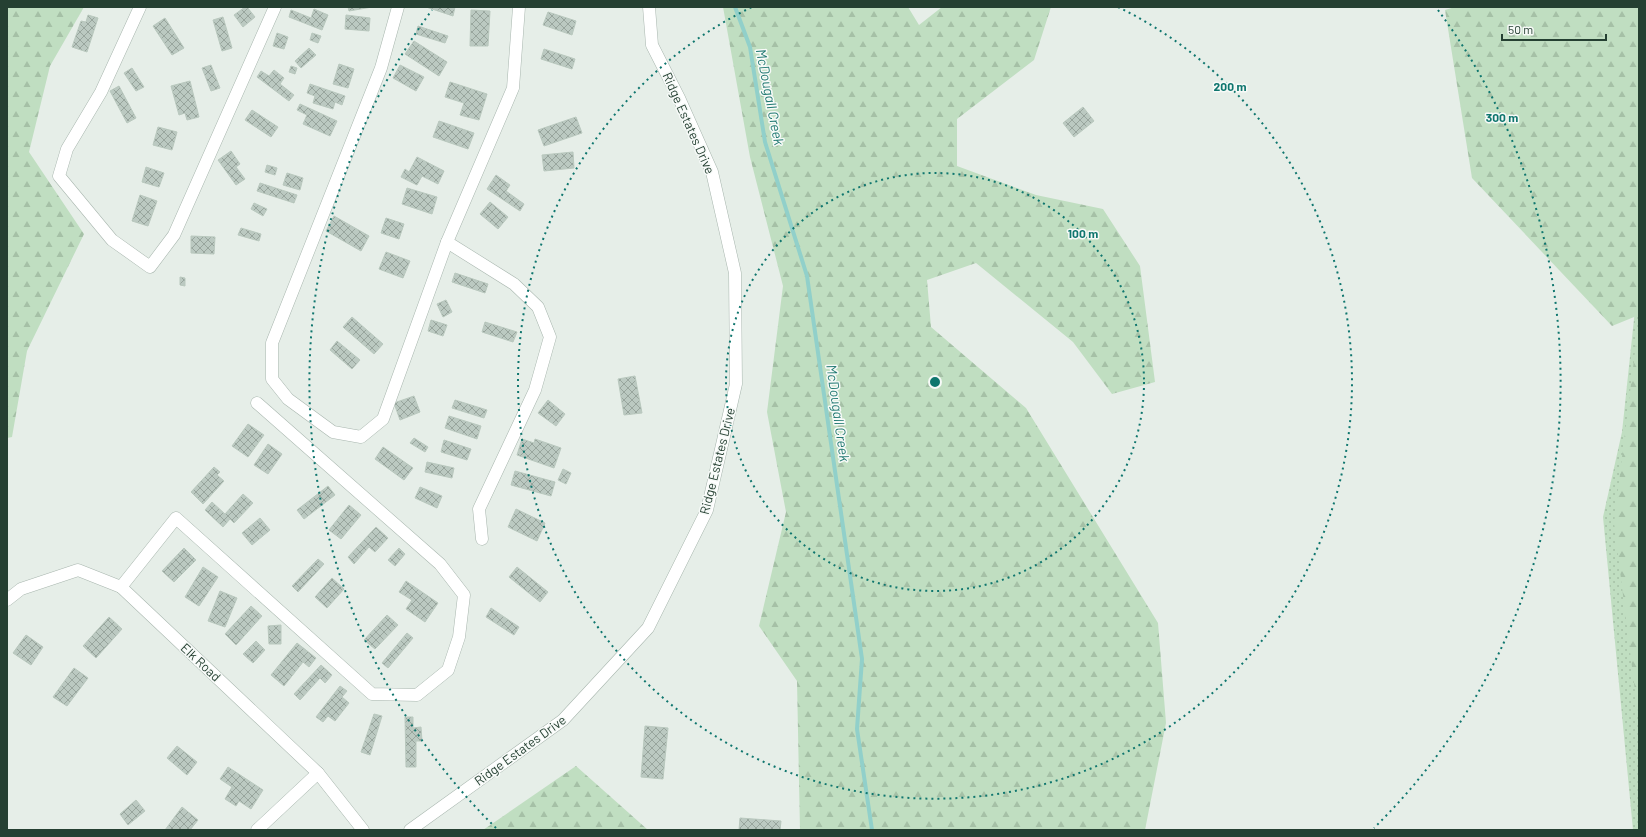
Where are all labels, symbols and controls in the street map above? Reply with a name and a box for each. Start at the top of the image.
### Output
scale bar [1502,16,1606,42]
text: 50 m [1508,22,1533,36]
water label: McDougall Creek [753,47,788,147]
street label: Ridge Estates Drive [659,70,719,176]
text: 200 m [1214,79,1246,93]
text: 300 m [1486,110,1518,124]
text: 100 m [1068,226,1098,240]
water label: McDougall Creek [823,363,854,463]
centre of rings [928,375,942,389]
street label: Ridge Estates Drive [696,406,738,516]
street label: Elk Road [178,640,224,684]
street label: Ridge Estates Drive [471,711,569,789]

